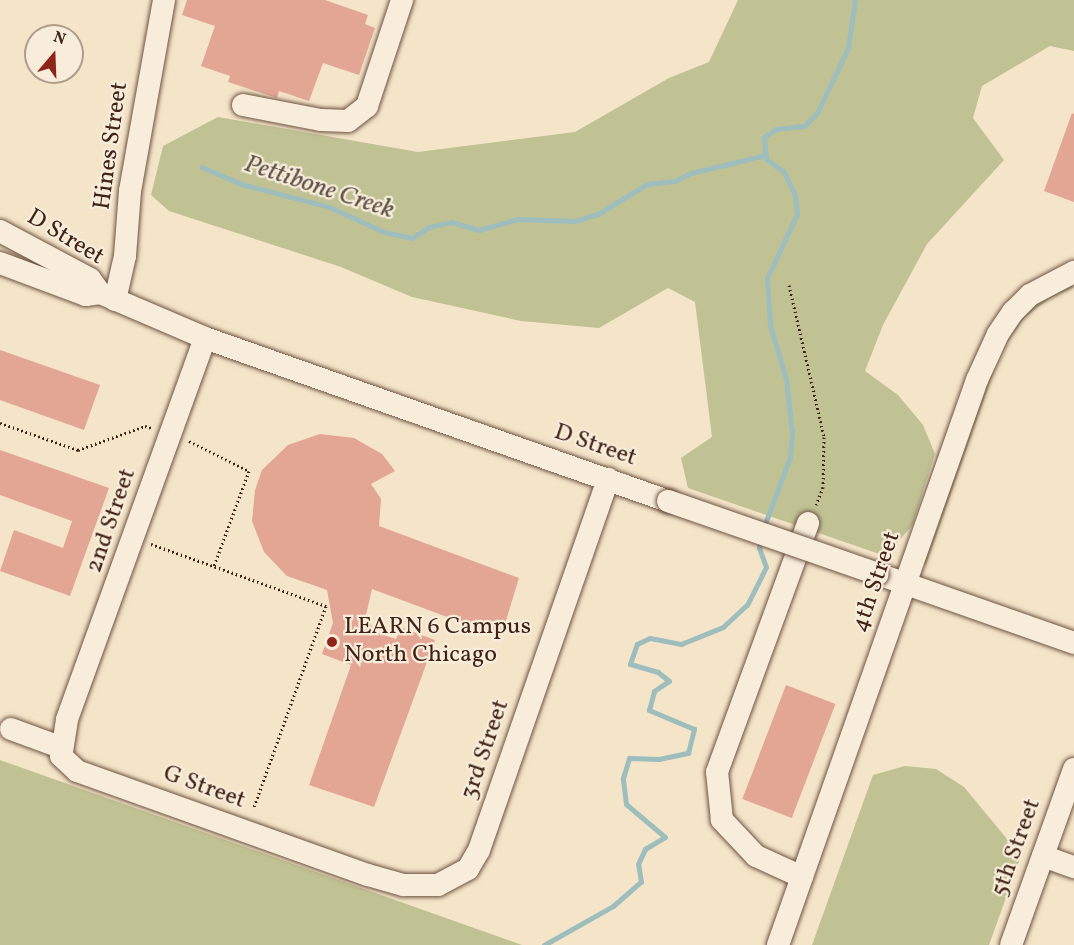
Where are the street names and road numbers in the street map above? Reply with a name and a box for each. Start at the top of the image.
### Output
street label: Hines Street [89,80,135,212]
street label: D Street [21,204,109,272]
street label: D Street [550,419,640,473]
street label: 2nd Street [81,465,143,577]
street label: 4th Street [846,528,908,636]
street label: 3rd Street [456,696,516,804]
street label: G Street [159,760,249,816]
street label: 5th Street [986,795,1048,901]

